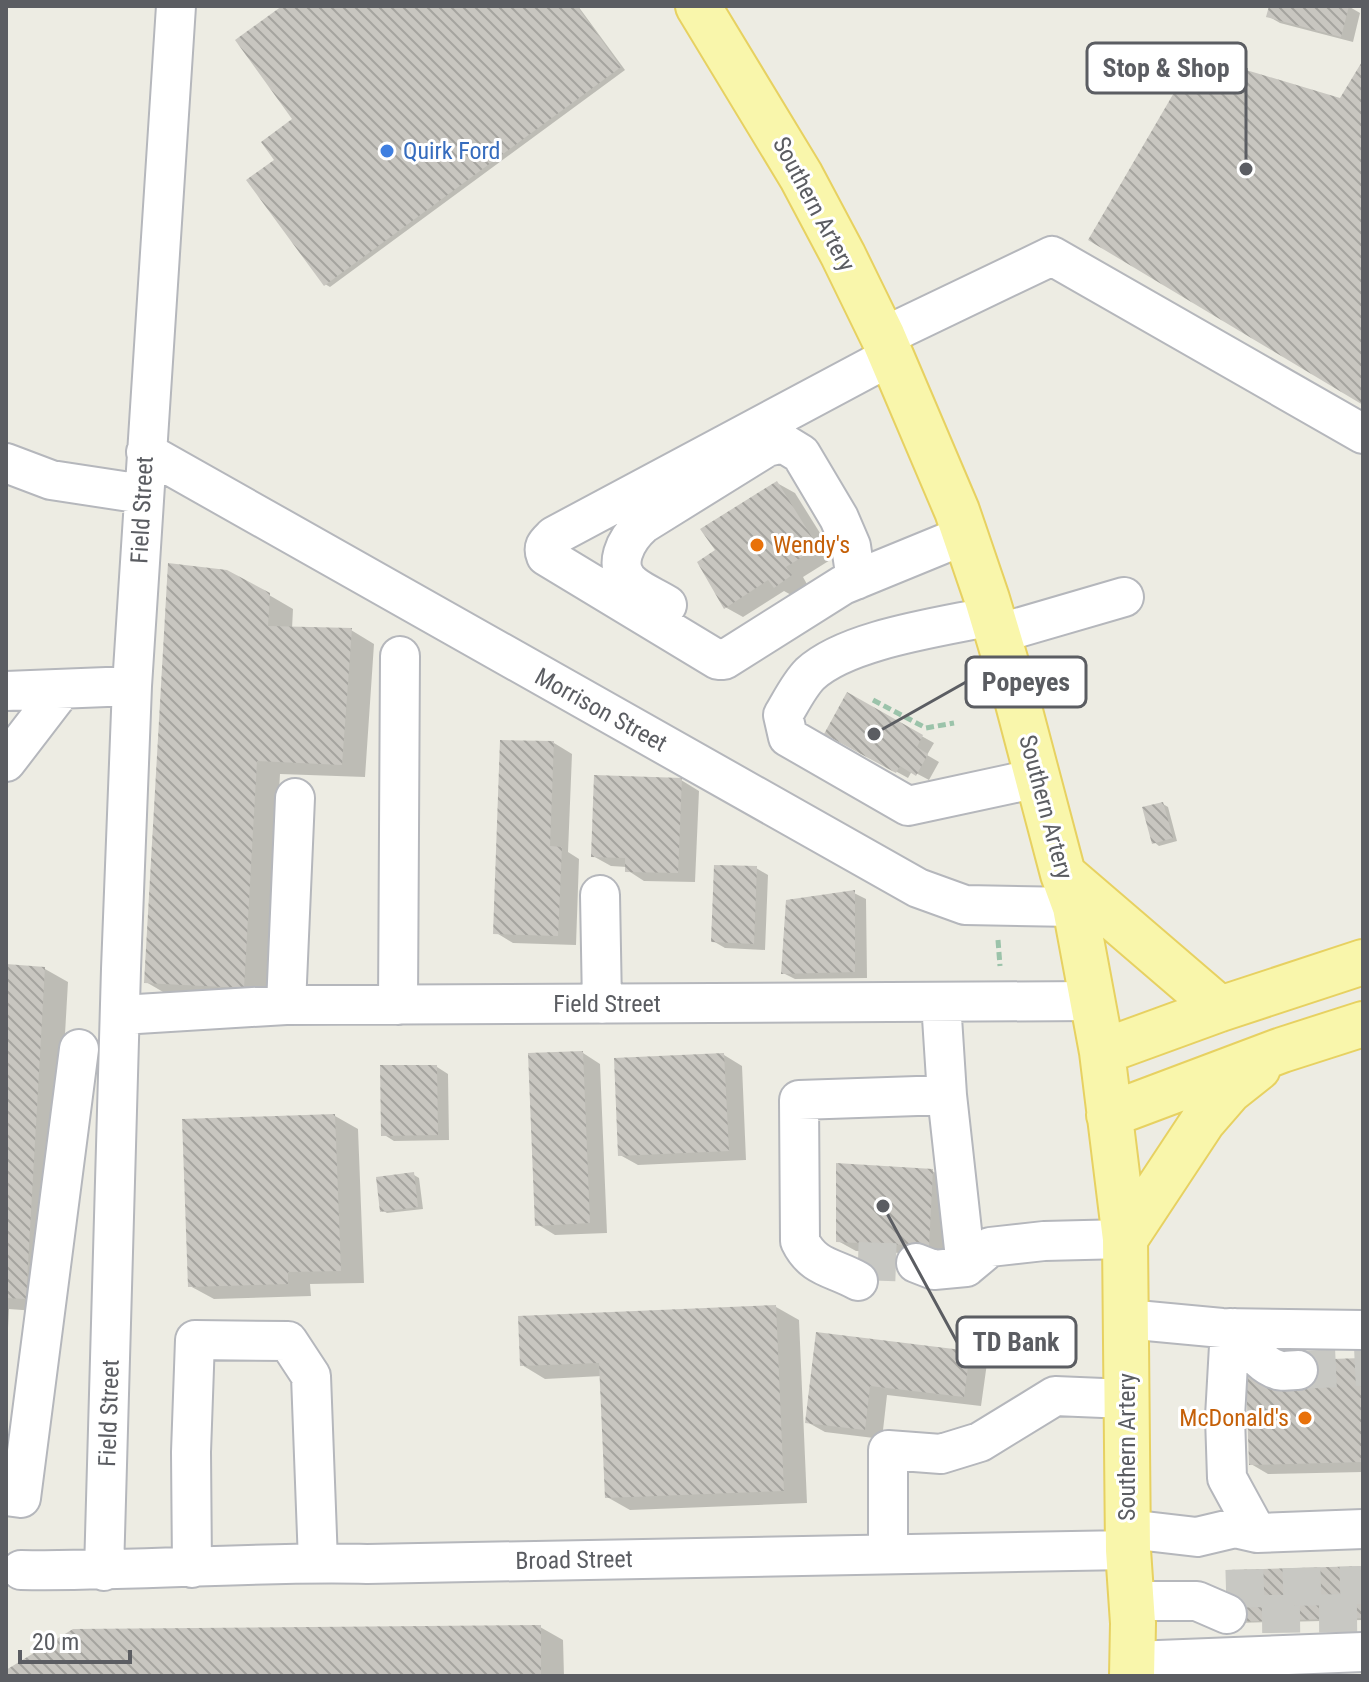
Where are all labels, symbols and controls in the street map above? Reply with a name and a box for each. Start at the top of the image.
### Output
callout: Stop & Shop [1087,43,1246,93]
text: Stop & Shop [1102,53,1230,83]
street label: Southern Artery [767,132,861,276]
place label: Quirk Ford [403,137,501,165]
marker: Quirk Ford [378,142,396,160]
street label: Field Street [125,456,159,564]
place label: Wendy's [773,531,850,559]
marker: Wendy's [748,536,766,554]
callout: Popeyes [966,657,1086,707]
street label: Morrison Street [530,662,672,758]
text: Popeyes [982,667,1070,697]
street label: Southern Artery [1013,732,1079,882]
street label: Field Street [553,990,661,1018]
callout: TD Bank [957,1317,1076,1367]
text: TD Bank [973,1327,1060,1357]
street label: Field Street [93,1359,125,1467]
street label: Southern Artery [1113,1373,1141,1521]
place label: McDonald's [1179,1404,1289,1432]
marker: McDonald's [1296,1409,1314,1427]
street label: Broad Street [515,1545,633,1575]
scale bar [20,1614,130,1664]
text: 20 m [32,1628,79,1656]

